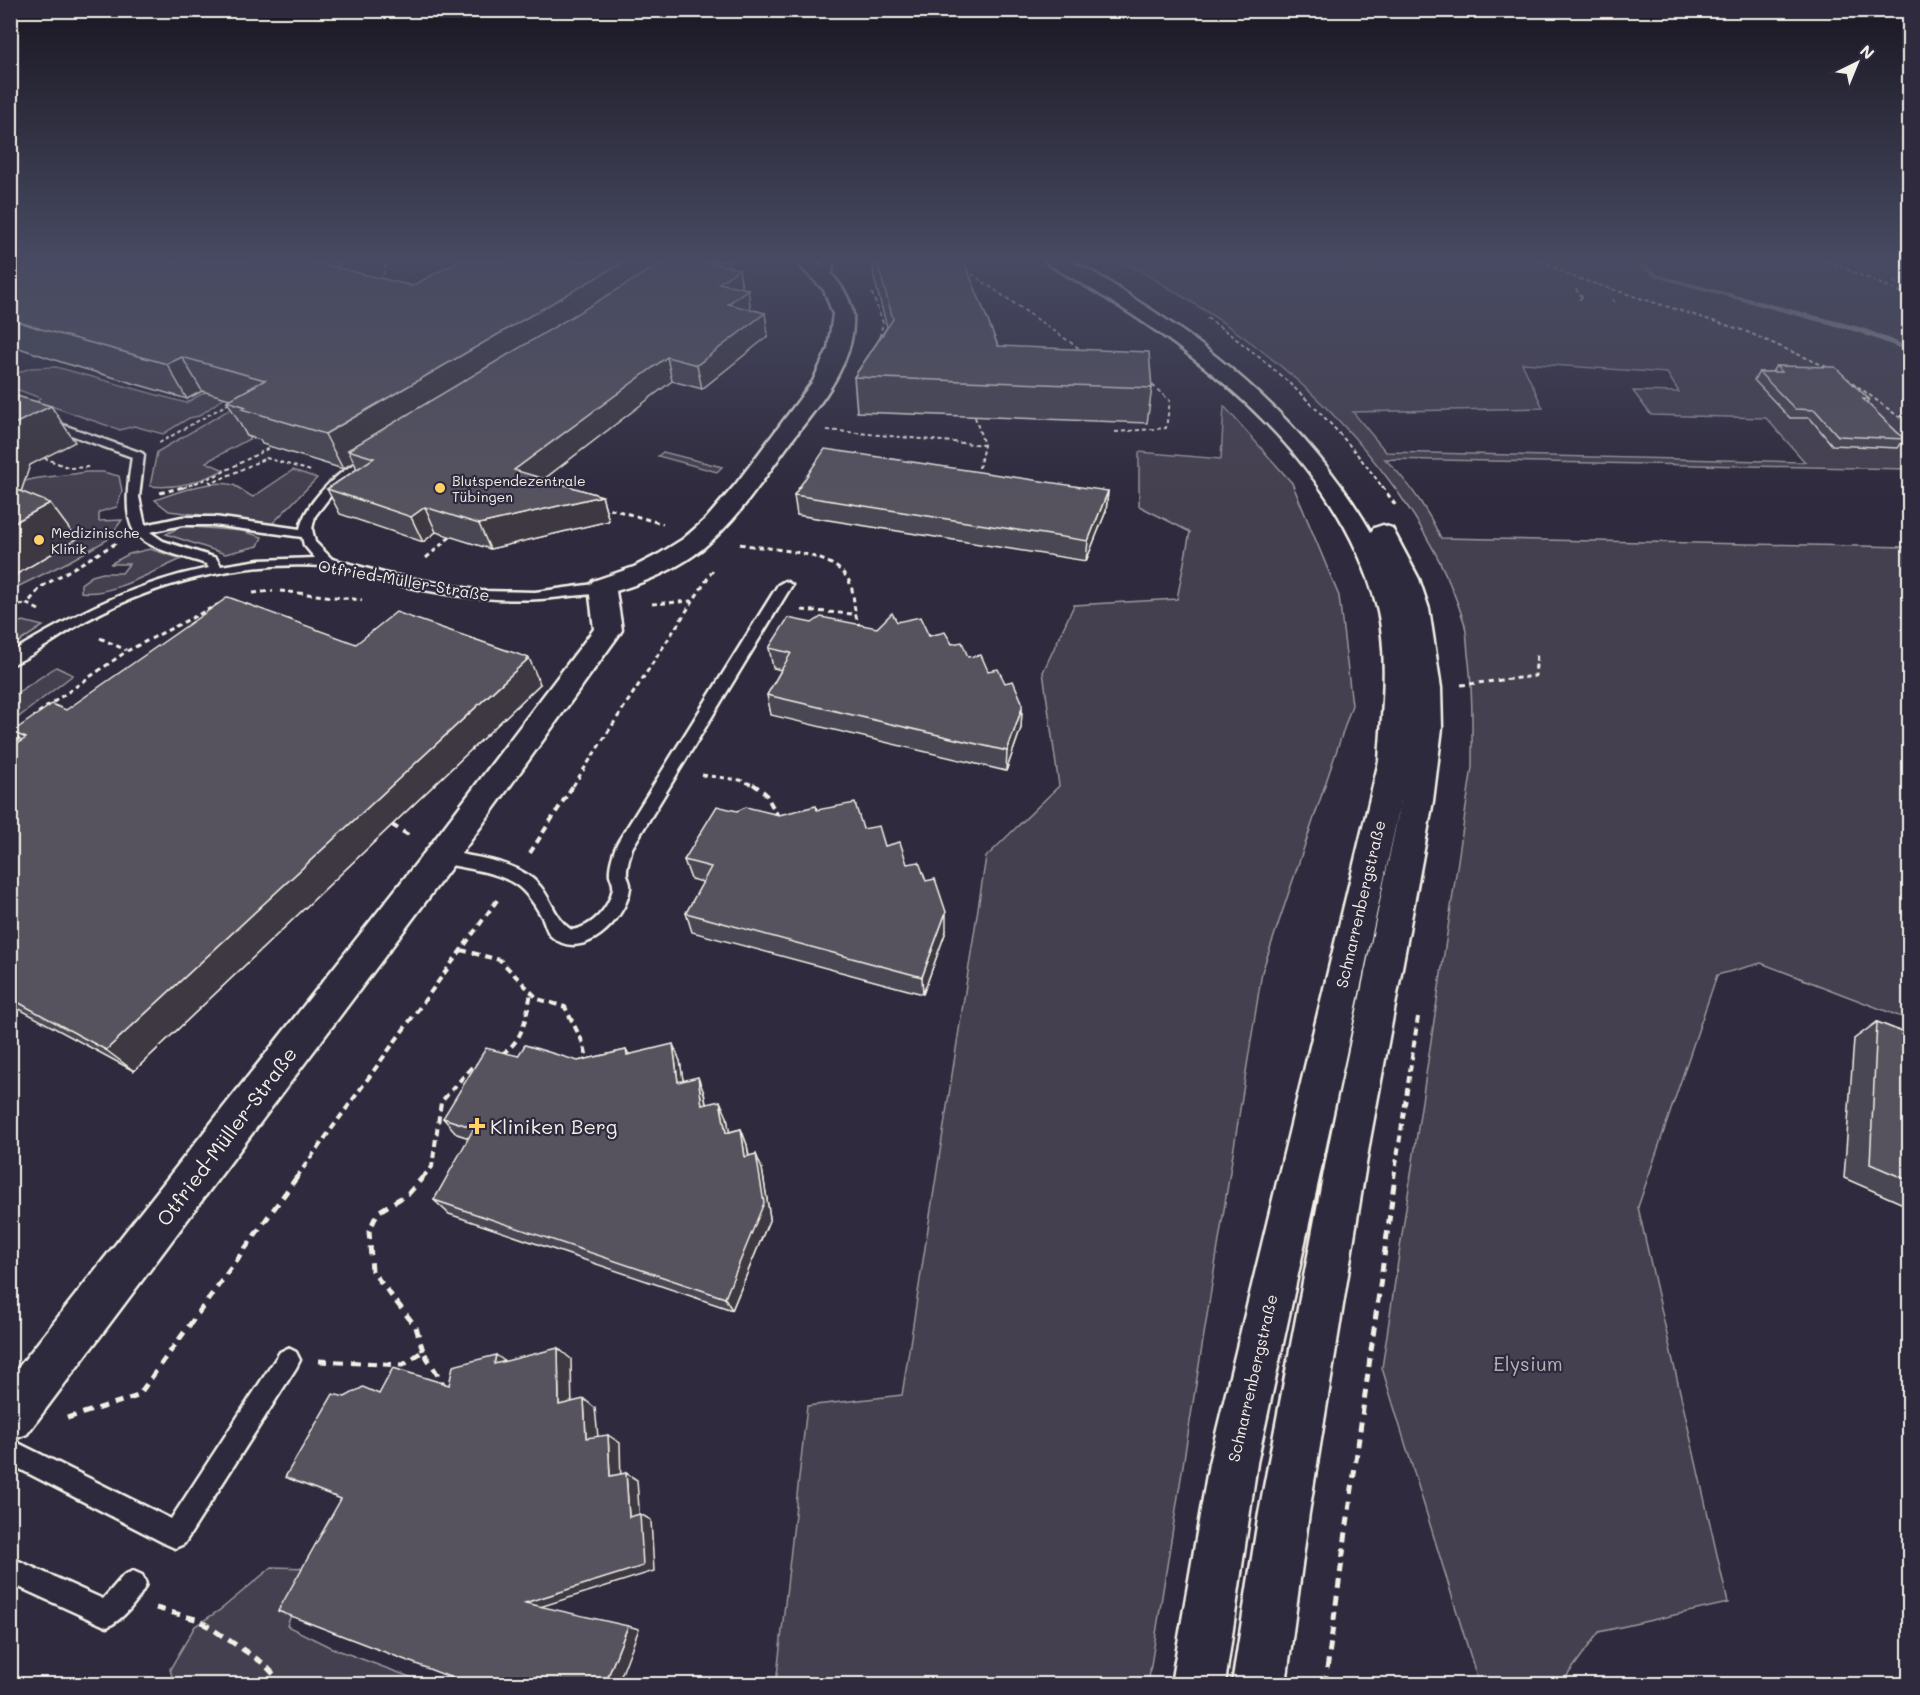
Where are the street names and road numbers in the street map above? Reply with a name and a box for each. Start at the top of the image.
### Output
street label: Otfried-Müller-Straße [317,555,491,605]
street label: Schnarrenbergstraße [1330,818,1390,990]
street label: Otfried-Müller-Straße [150,1041,302,1231]
street label: Schnarrenbergstraße [1222,1292,1282,1464]

